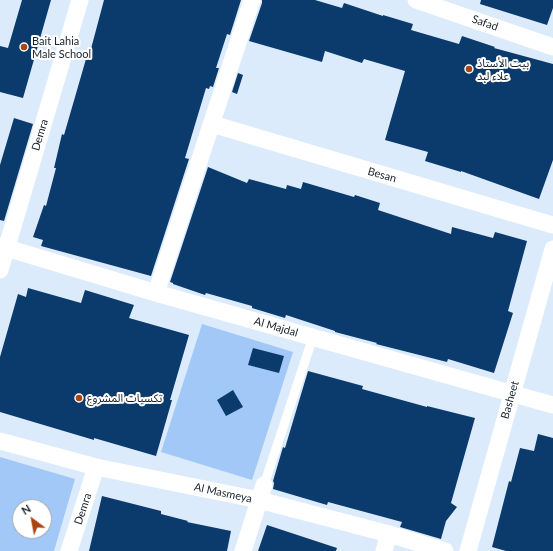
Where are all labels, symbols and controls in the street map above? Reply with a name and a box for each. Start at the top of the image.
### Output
street label: Safad [470,12,500,34]
place label: Bait Lahia Male School [32,34,91,60]
marker: Bait Lahia Male School [19,42,29,52]
place label: بيت الأستاذ علاء لبد [477,56,529,82]
marker: بيت الأستاذ علاء لبد [464,64,474,74]
street label: Demra [29,118,51,152]
street label: Besan [366,165,398,185]
street label: Al Majdal [252,314,300,340]
street label: Basheet [498,379,522,421]
place label: تكسيات المشروع [87,391,162,405]
marker: تكسيات المشروع [74,393,84,403]
street label: Al Masmeya [193,480,253,506]
street label: Demra [72,491,94,527]
north arrow [12,499,52,539]
text: N [19,501,33,517]

